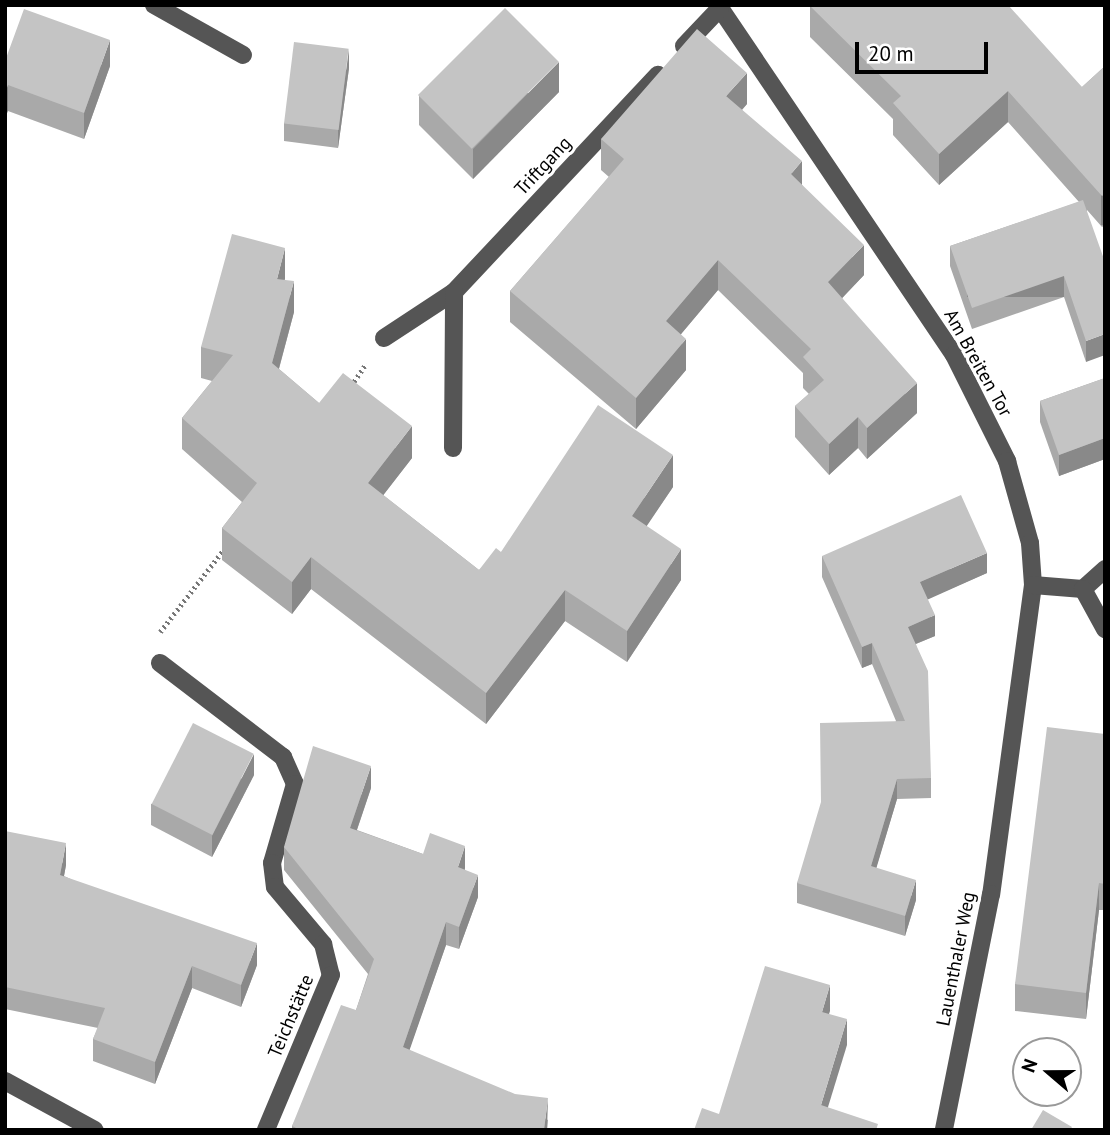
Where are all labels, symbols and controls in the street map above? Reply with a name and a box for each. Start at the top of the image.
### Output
scale bar [858,28,991,72]
text: 20 m [868,40,914,67]
street label: Triftgang [510,132,576,200]
street label: Am Breiten Tor [939,305,1017,421]
street label: Lauenthaler Weg [932,890,980,1028]
street label: Teichstätte [263,971,319,1061]
north arrow [1012,1037,1082,1107]
text: N [1016,1056,1043,1075]

